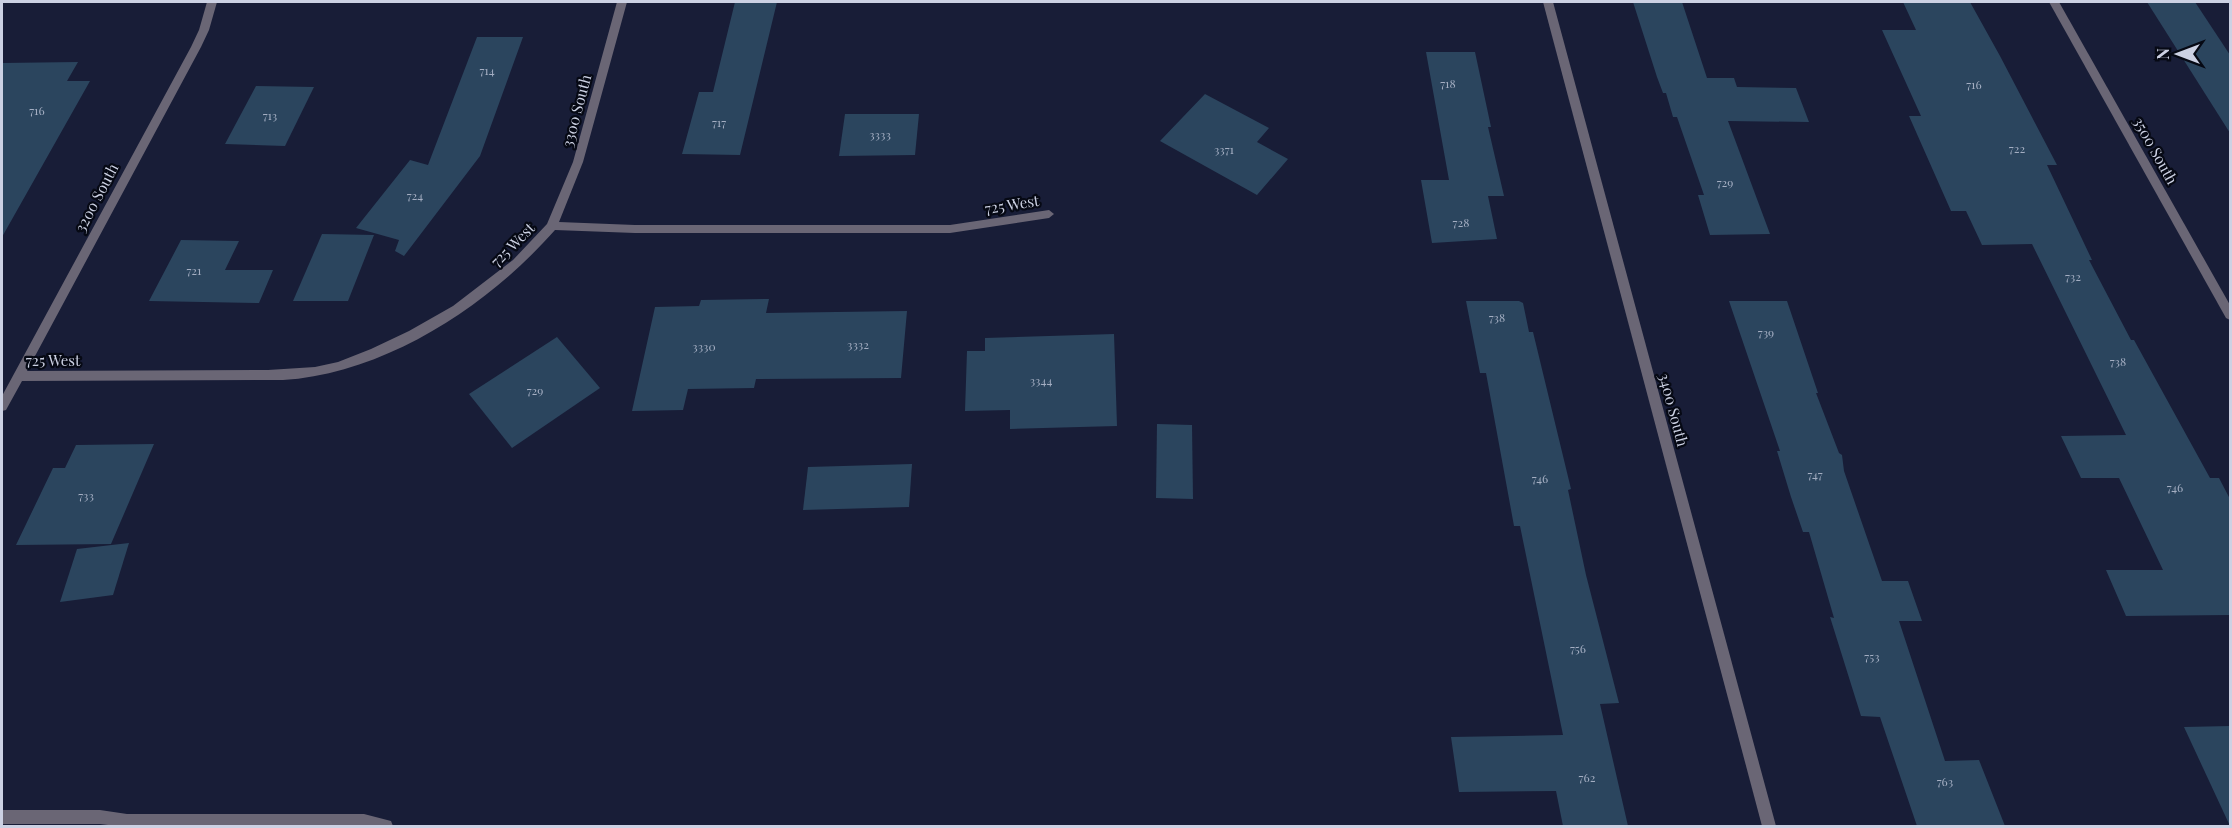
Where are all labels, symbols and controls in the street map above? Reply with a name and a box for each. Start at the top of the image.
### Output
north arrow [2148,24,2208,84]
text: N [2152,48,2173,60]
house number: 714 [479,62,495,78]
street label: 3300 South [557,72,595,149]
house number: 718 [1440,75,1456,91]
house number: 716 [1966,76,1982,92]
house number: 716 [29,102,45,118]
house number: 713 [263,107,277,123]
street label: 3500 South [2129,113,2183,188]
house number: 717 [712,114,726,130]
house number: 3333 [869,126,891,142]
house number: 722 [2009,140,2025,156]
house number: 3371 [1214,141,1235,157]
street label: 3200 South [70,160,123,235]
house number: 729 [1717,174,1733,190]
house number: 724 [407,187,423,203]
street label: 725 West [983,190,1041,218]
house number: 728 [1453,214,1469,230]
street label: 725 West [486,217,539,271]
house number: 721 [186,262,202,278]
house number: 732 [2065,268,2081,284]
house number: 738 [1489,309,1505,325]
house number: 739 [1758,324,1774,340]
house number: 3332 [847,336,869,352]
house number: 3330 [692,338,716,354]
street label: 725 West [26,350,81,370]
house number: 738 [2110,353,2126,369]
street label: 3400 South [1655,371,1693,449]
house number: 3344 [1030,372,1052,388]
house number: 729 [527,382,543,398]
house number: 747 [1807,466,1823,482]
house number: 746 [1532,470,1548,486]
house number: 746 [2167,479,2183,495]
house number: 733 [78,487,94,503]
house number: 756 [1570,640,1586,656]
house number: 753 [1864,648,1880,664]
house number: 762 [1579,769,1596,785]
house number: 763 [1937,773,1953,789]

